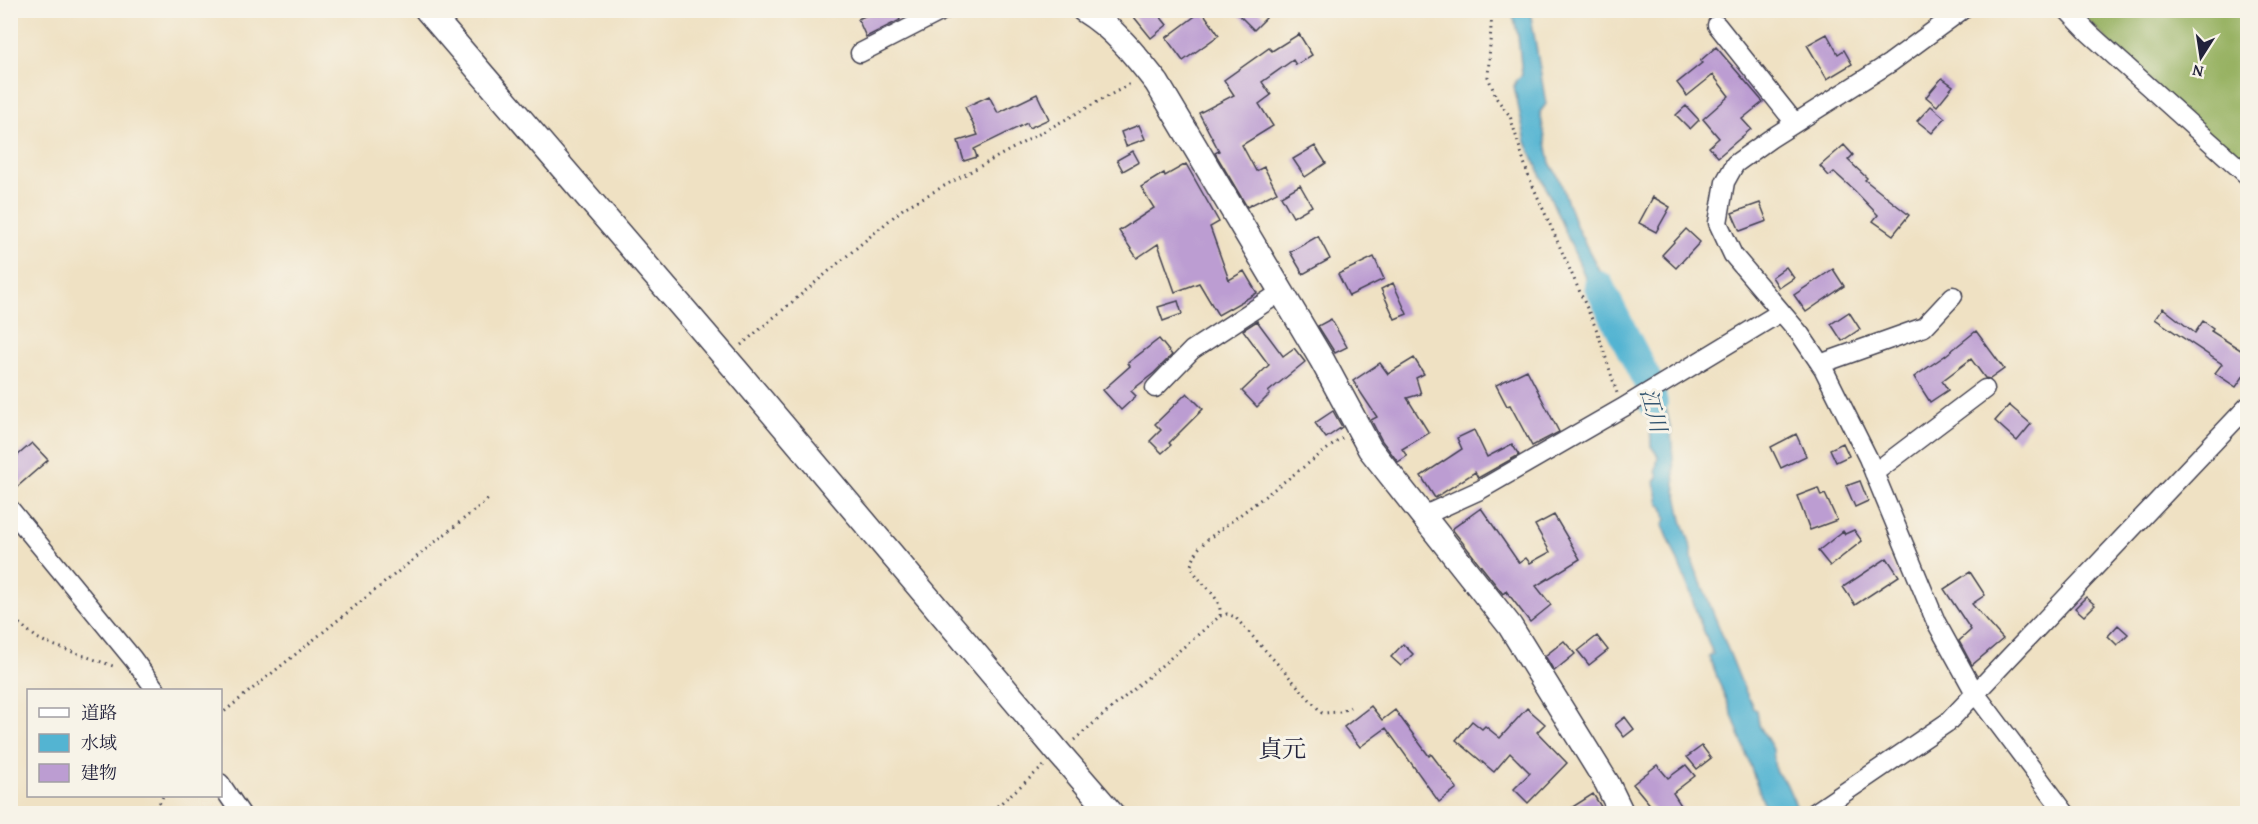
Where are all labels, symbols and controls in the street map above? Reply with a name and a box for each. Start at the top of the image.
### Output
north arrow [2171,27,2231,87]
text: N [2190,59,2206,85]
water label: 江川 [1633,385,1676,437]
legend [27,689,222,797]
text: 道路 [81,699,117,726]
text: 水域 [81,729,117,756]
district label: 貞元 [1258,731,1306,766]
text: 建物 [81,759,117,786]

